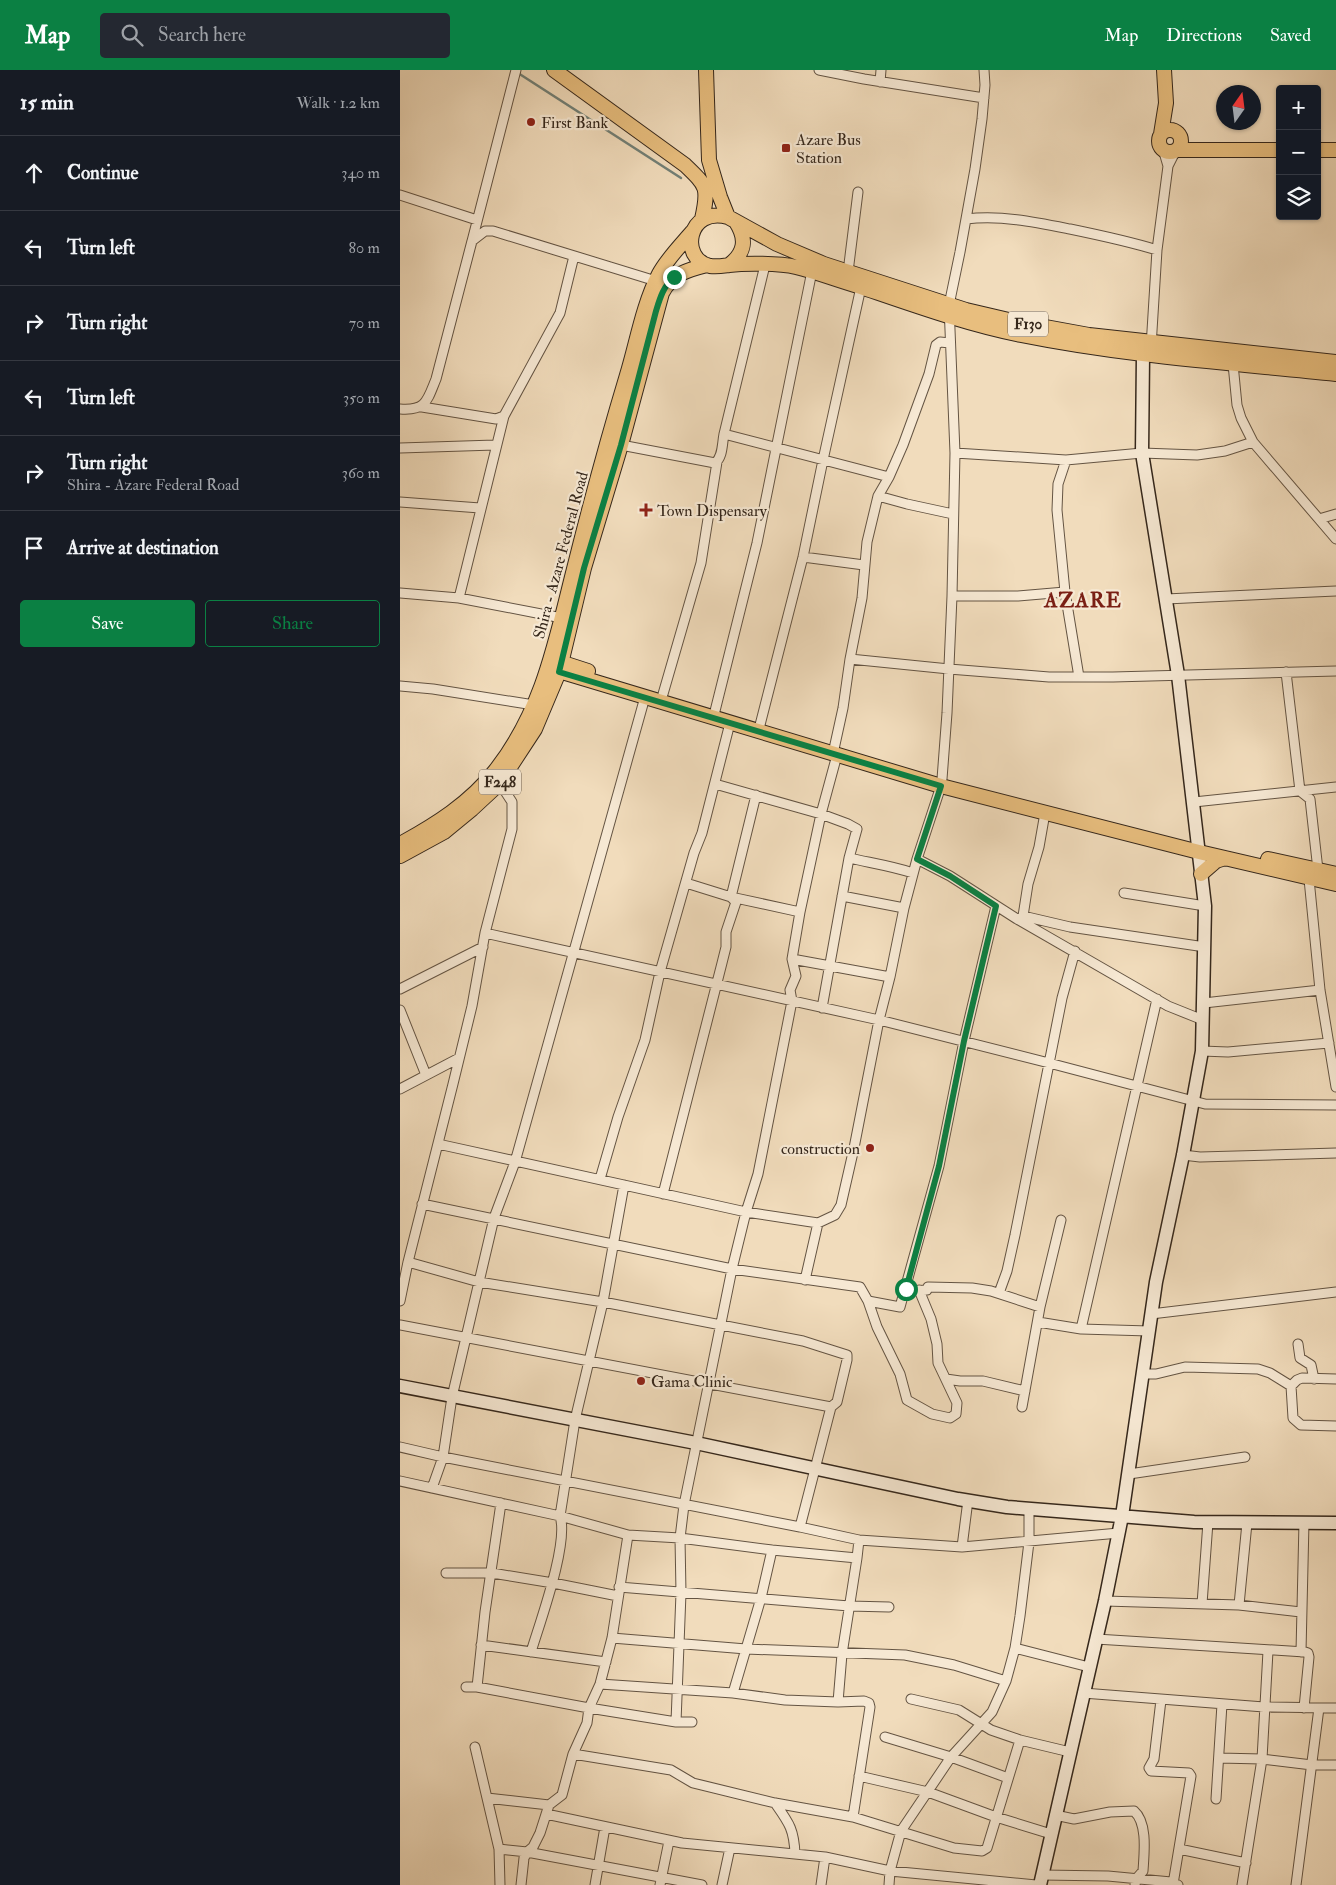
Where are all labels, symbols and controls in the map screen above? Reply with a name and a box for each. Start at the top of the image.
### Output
search box [100,13,450,58]
text: Map [25,20,70,51]
icon: search [118,21,146,49]
text: Search here [158,23,246,47]
text: Map [1105,24,1138,47]
text: Directions [1166,24,1242,47]
text: Saved [1270,24,1311,47]
north arrow [1216,85,1261,130]
map controls [1276,85,1321,220]
button: + [1276,85,1321,130]
text: 15 min [20,89,74,116]
text: Walk · 1.2 km [297,93,380,113]
place label: First Bank [541,113,608,133]
marker: First Bank [525,116,537,128]
place label: Azare Bus Station [795,130,861,168]
button: − [1276,130,1321,175]
marker: Azare Bus Station [780,142,792,154]
icon: ahead [20,159,48,187]
text: Continue [67,161,138,185]
text: 340 m [341,163,380,183]
button: layers [1276,175,1321,220]
icon: left [20,234,48,262]
text: Turn left [67,236,135,260]
text: 80 m [349,238,380,258]
route end [663,266,686,289]
icon: right [20,309,48,337]
text: Turn right [67,311,147,335]
road number: F130 [1008,312,1048,336]
text: 70 m [349,313,380,333]
icon: left [20,384,48,412]
text: Turn left [67,386,135,410]
text: 350 m [343,388,380,408]
text: Turn right [67,451,147,475]
icon: right [20,459,48,487]
text: 360 m [342,463,380,483]
street label: Shira - Azare Federal Road [529,469,593,641]
text: Shira - Azare Federal Road [67,475,239,495]
place label: Town Dispensary [657,501,768,522]
marker: Town Dispensary [639,503,653,517]
icon: arrive [20,534,48,562]
text: Arrive at destination [67,536,219,560]
district label: AZARE [1043,587,1122,614]
button: Save [20,600,195,647]
button: Share [205,600,380,647]
road number: F248 [479,770,521,794]
place label: construction [781,1139,860,1159]
marker: construction [864,1142,876,1154]
route start [895,1278,918,1301]
place label: Gama Clinic [651,1372,733,1392]
marker: Gama Clinic [635,1375,647,1387]

